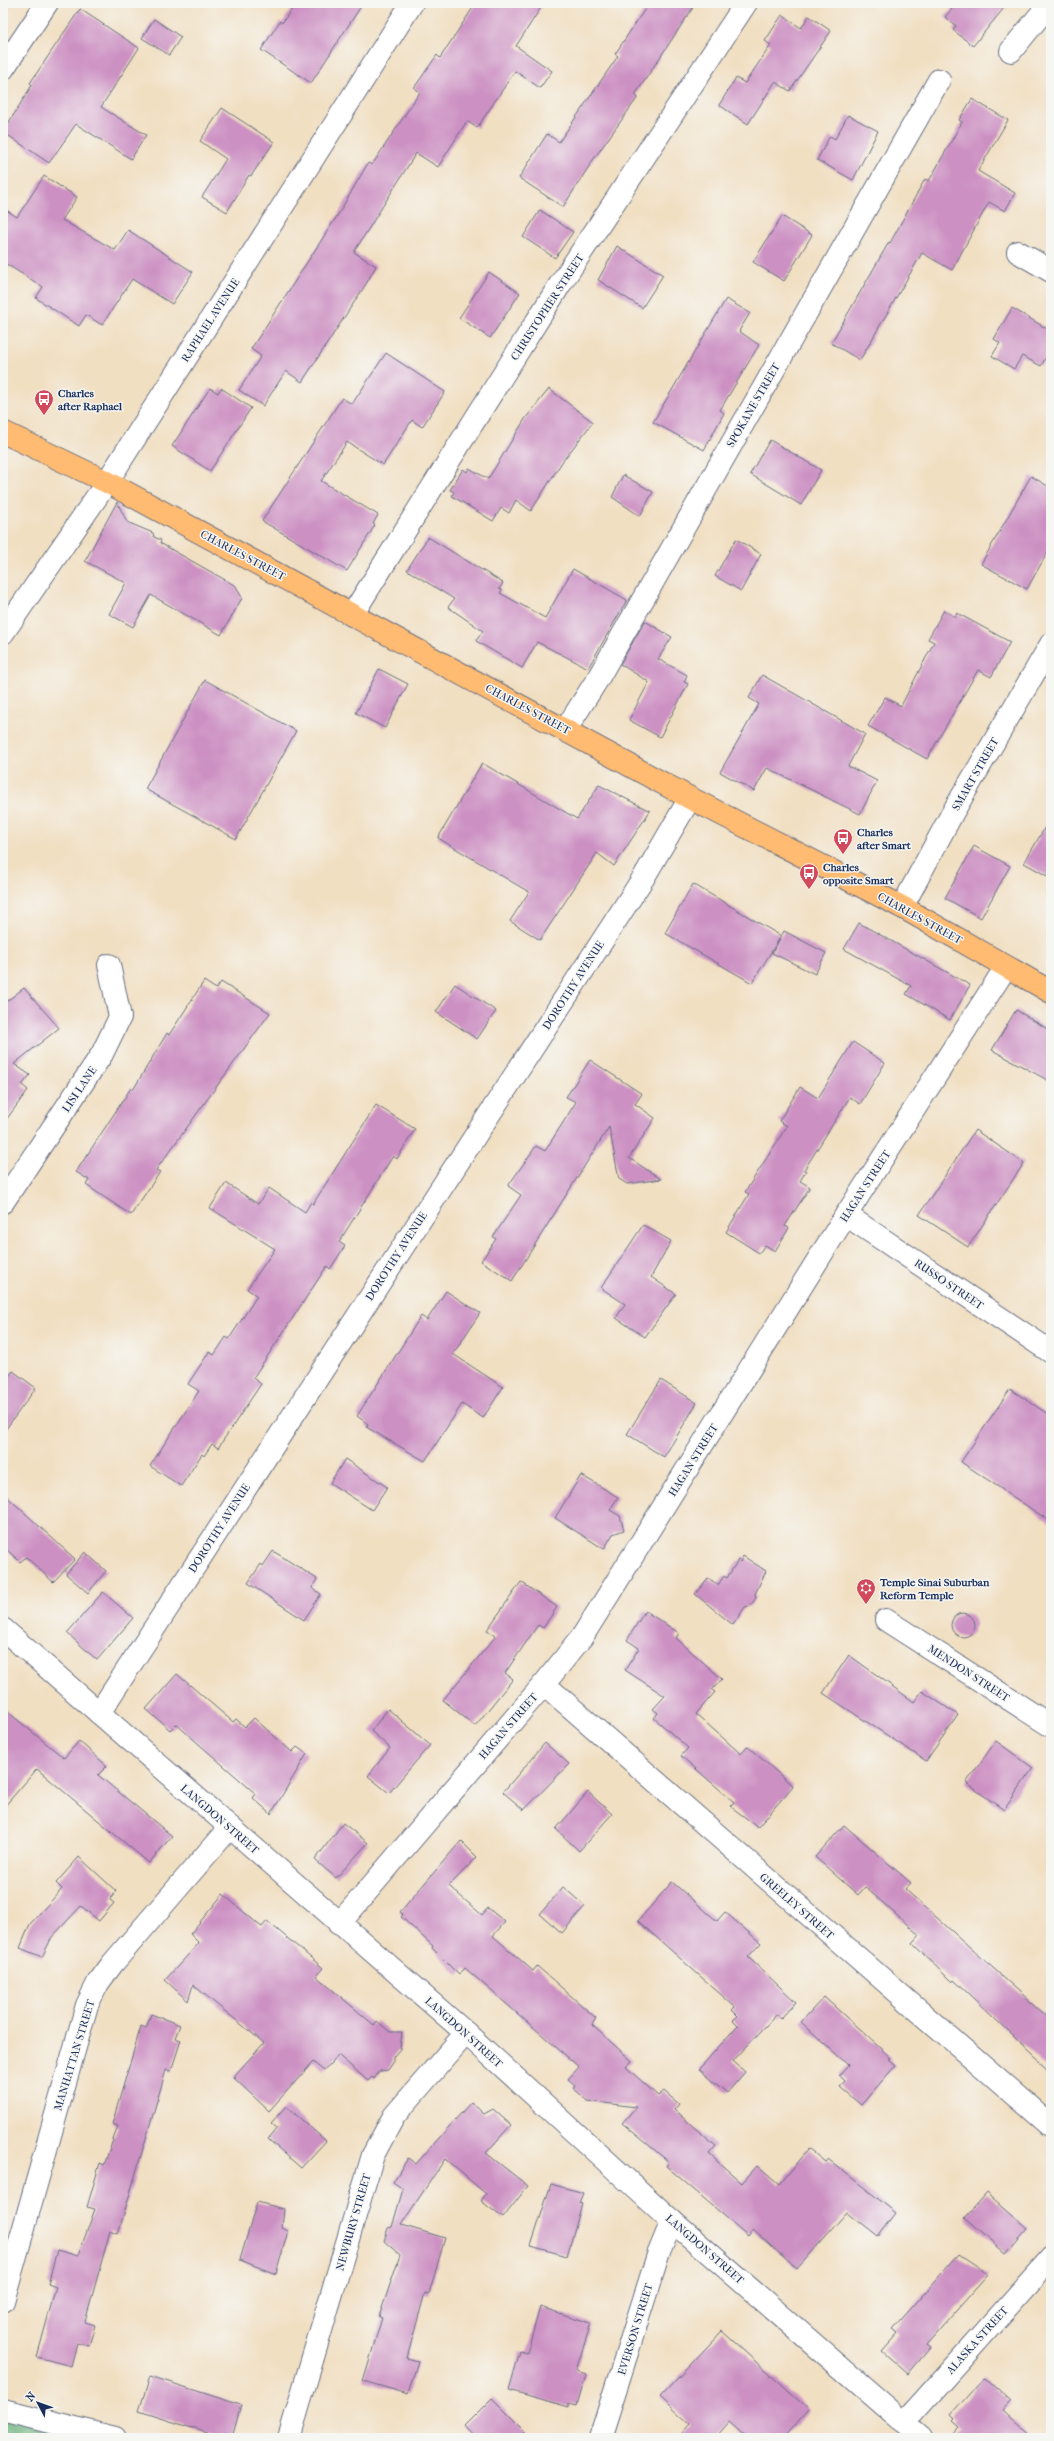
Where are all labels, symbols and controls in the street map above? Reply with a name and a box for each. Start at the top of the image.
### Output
street label: CHRISTOPHER STREET [508,251,587,363]
street label: RAPHAEL AVENUE [179,276,242,365]
street label: SPOKANE STREET [724,360,783,450]
place label: Charles after Raphael [58,387,123,413]
bus stop icon: Charles after Raphael [33,388,55,416]
street label: CHARLES STREET [198,528,288,584]
street label: CHARLES STREET [483,682,573,738]
street label: SMART STREET [949,735,1002,813]
place label: Charles after Smart [857,826,912,852]
bus stop icon: Charles after Smart [832,827,854,855]
place label: Charles opposite Smart [823,861,895,887]
bus stop icon: Charles opposite Smart [798,862,820,890]
street label: CHARLES STREET [875,890,965,947]
street label: DOROTHY AVENUE [540,938,607,1032]
street label: LISI LANE [59,1064,100,1115]
street label: HAGAN STREET [837,1147,894,1225]
street label: DOROTHY AVENUE [363,1209,430,1303]
street label: RUSSO STREET [912,1257,986,1313]
street label: HAGAN STREET [666,1421,721,1499]
street label: DOROTHY AVENUE [186,1481,253,1575]
place label: Temple Sinai Suburban Reform Temple [879,1576,990,1602]
synagogue icon: Temple Sinai Suburban Reform Temple [855,1577,877,1605]
street label: MENDON STREET [925,1642,1012,1705]
street label: HAGAN STREET [476,1690,541,1762]
street label: LANGDON STREET [178,1782,262,1857]
street label: GREELEY STREET [757,1871,837,1943]
street label: LANGDON STREET [422,1994,505,2071]
street label: MANHATTAN STREET [51,1997,98,2112]
street label: NEWBURY STREET [333,2171,374,2272]
street label: LANGDON STREET [663,2212,747,2287]
street label: EVERSON STREET [615,2281,656,2377]
street label: ALASKA STREET [943,2304,1011,2377]
north arrow [18,2383,58,2423]
text: N [23,2389,39,2404]

